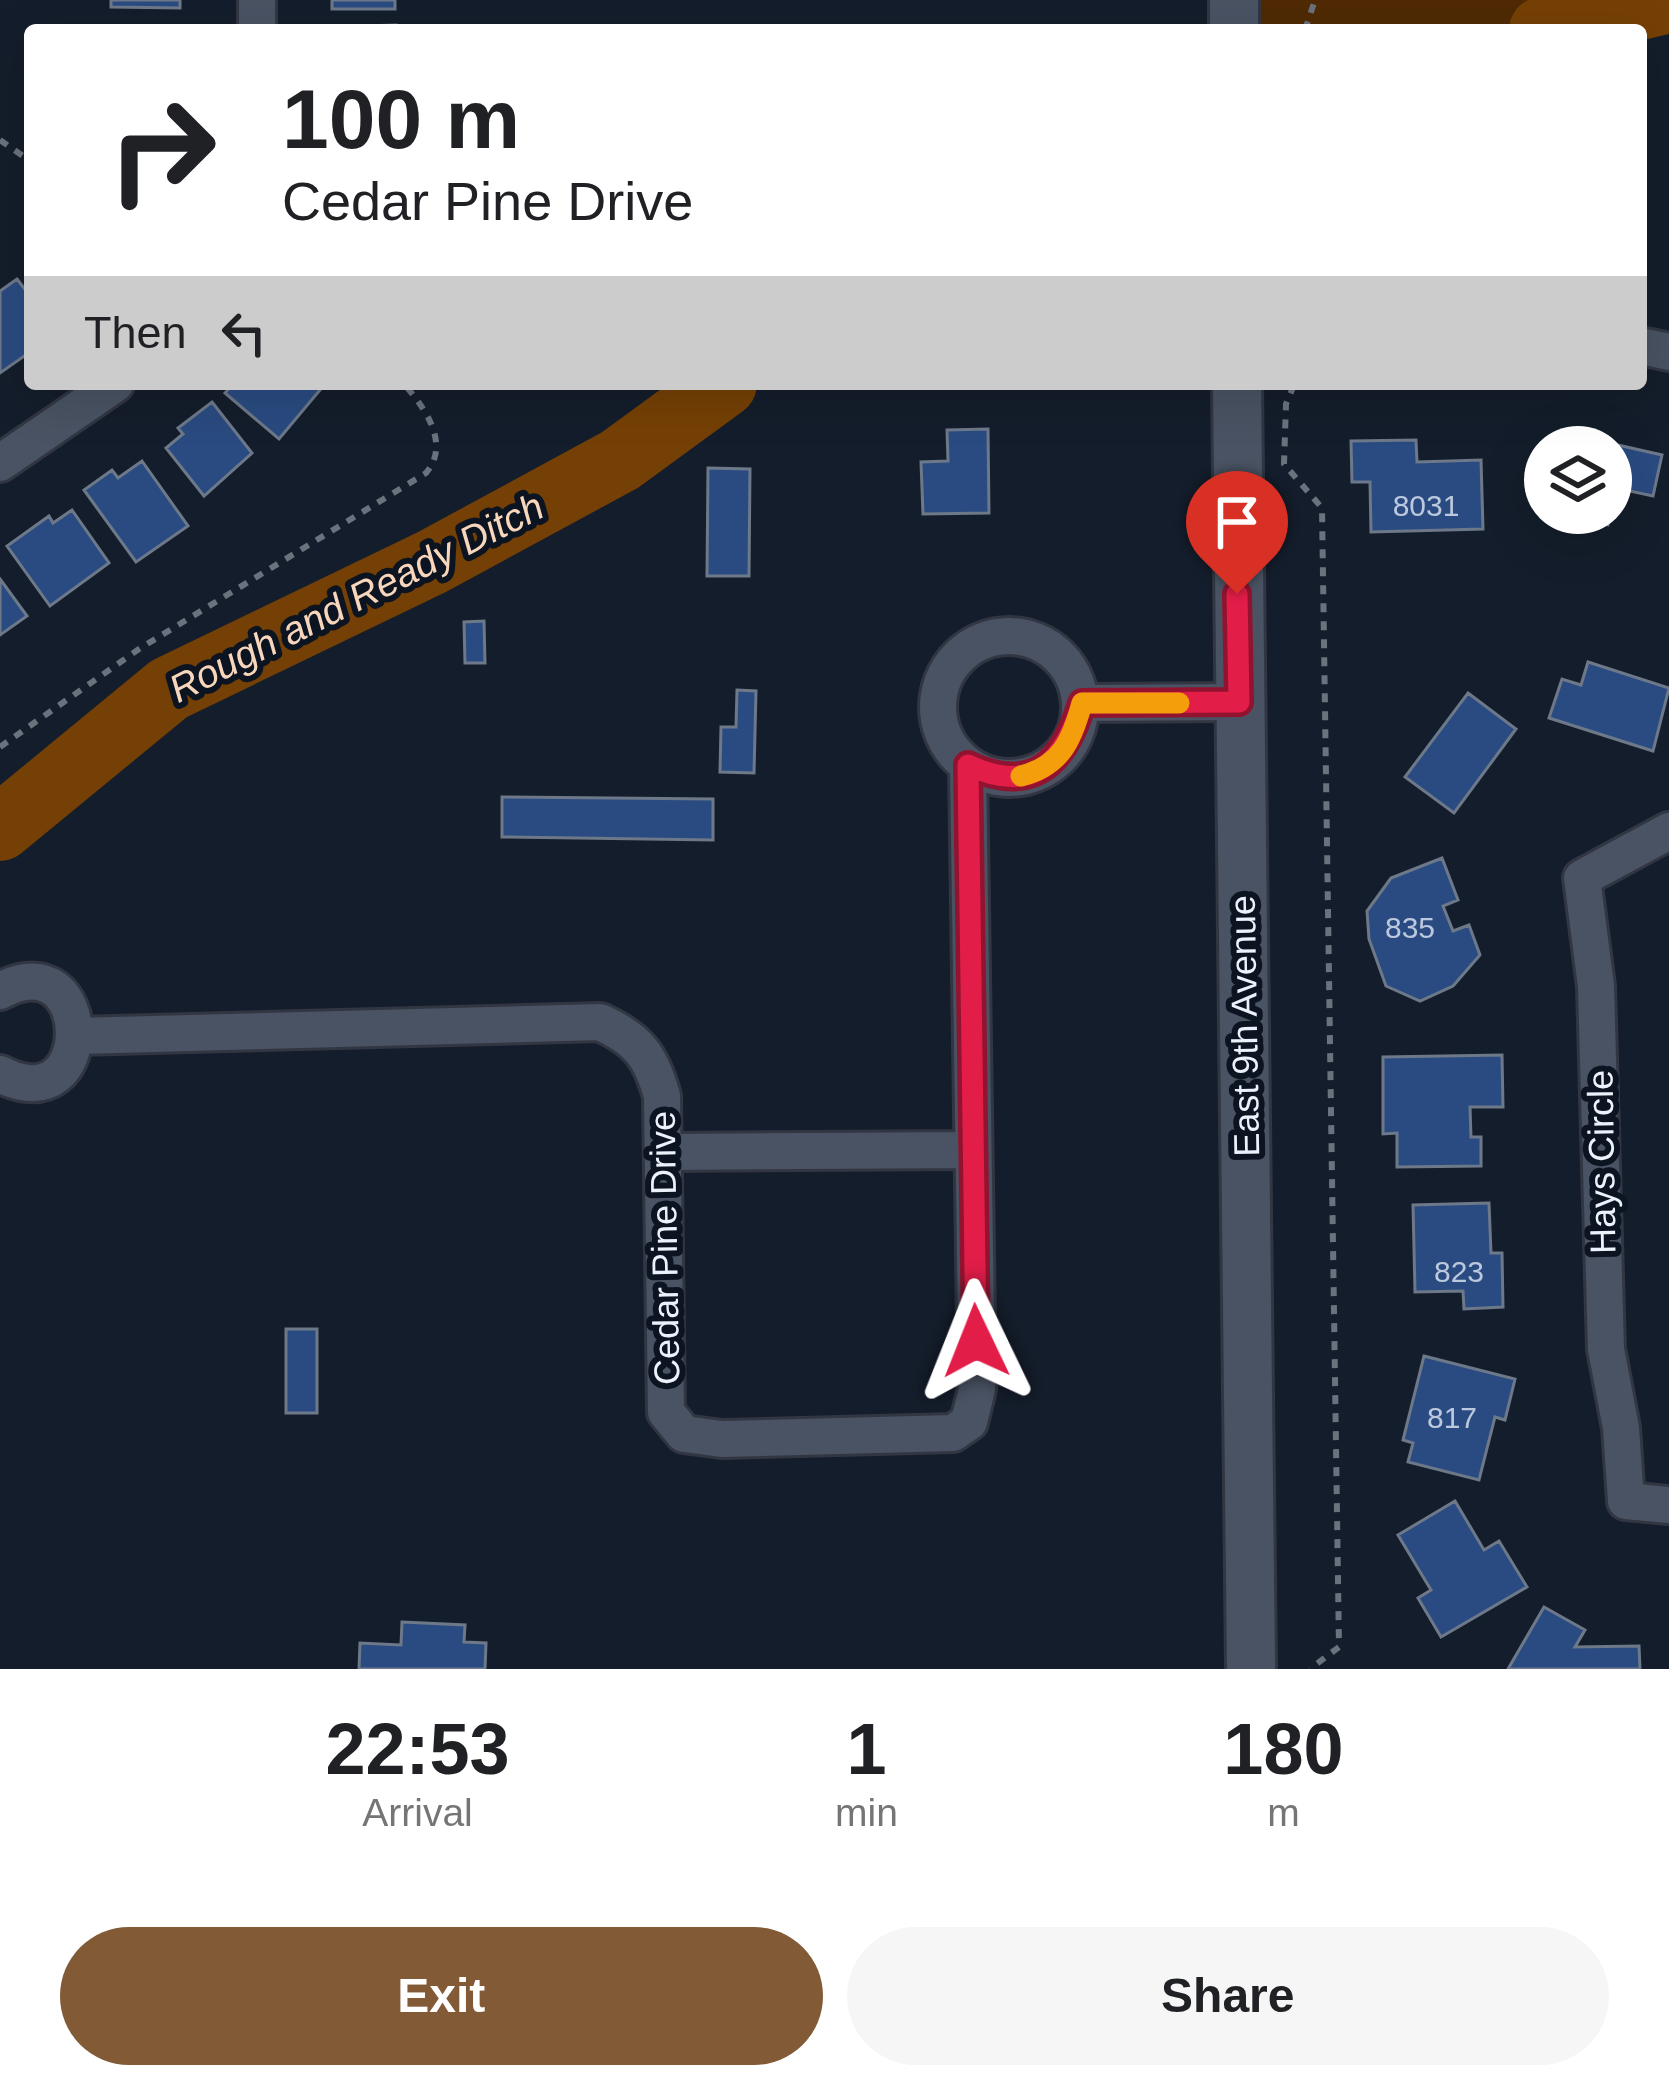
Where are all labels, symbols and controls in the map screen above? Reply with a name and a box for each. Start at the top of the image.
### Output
icon: right [84,72,240,228]
text: 100 m [282,72,520,166]
text: Cedar Pine Drive [282,171,693,231]
icon: left [211,300,277,366]
text: Then [84,307,187,358]
map controls [1524,426,1632,534]
button: layers [1524,426,1632,534]
pin [1186,471,1288,594]
water label: Rough and Ready Ditch [162,484,550,711]
icon: arrive [1204,489,1270,555]
house number: 8031 [1393,489,1459,522]
street label: East 9th Avenue [1222,895,1267,1157]
house number: 835 [1385,911,1435,944]
street label: Hays Circle [1579,1070,1624,1254]
street label: Cedar Pine Drive [642,1111,687,1385]
house number: 823 [1434,1255,1484,1288]
position arrow [913,1278,1039,1404]
house number: 817 [1427,1401,1477,1434]
text: 22:53 [325,1709,510,1789]
text: 1 [846,1709,887,1789]
text: 180 [1223,1709,1344,1789]
text: Arrival [362,1791,473,1834]
text: min [835,1791,898,1834]
text: m [1267,1791,1300,1834]
button: Exit [60,1927,823,2065]
button: Share [847,1927,1609,2065]

